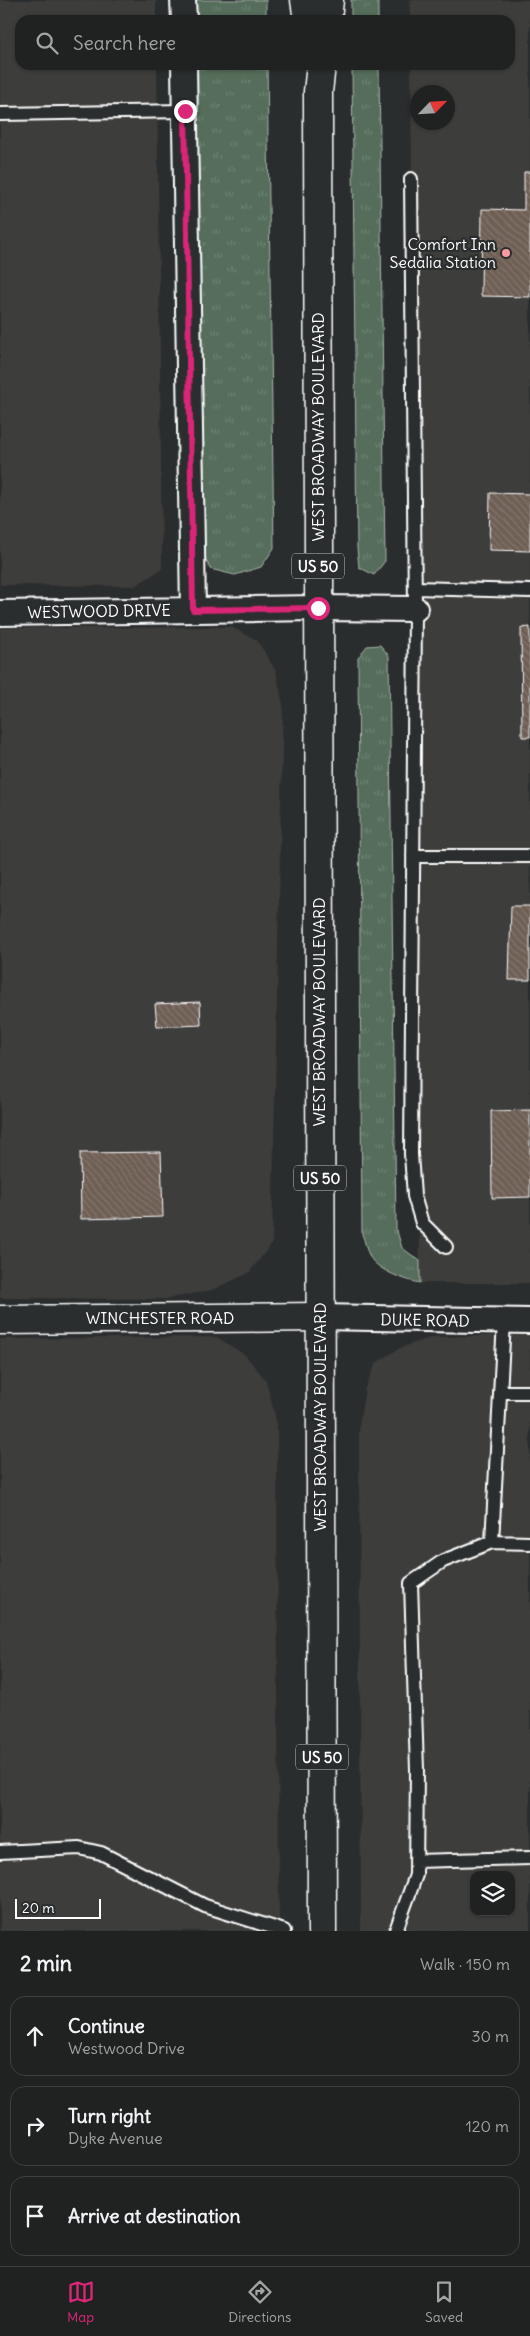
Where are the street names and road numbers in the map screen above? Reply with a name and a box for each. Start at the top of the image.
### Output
street label: WEST BROADWAY BOULEVARD [308,312,328,542]
road number: US 50 [292,554,344,578]
street label: WESTWOOD DRIVE [27,600,171,622]
street label: WEST BROADWAY BOULEVARD [309,897,329,1127]
road number: US 50 [294,1166,346,1190]
street label: WEST BROADWAY BOULEVARD [310,1302,330,1532]
street label: WINCHESTER ROAD [86,1308,234,1328]
street label: DUKE ROAD [380,1309,470,1331]
road number: US 50 [296,1744,348,1770]

